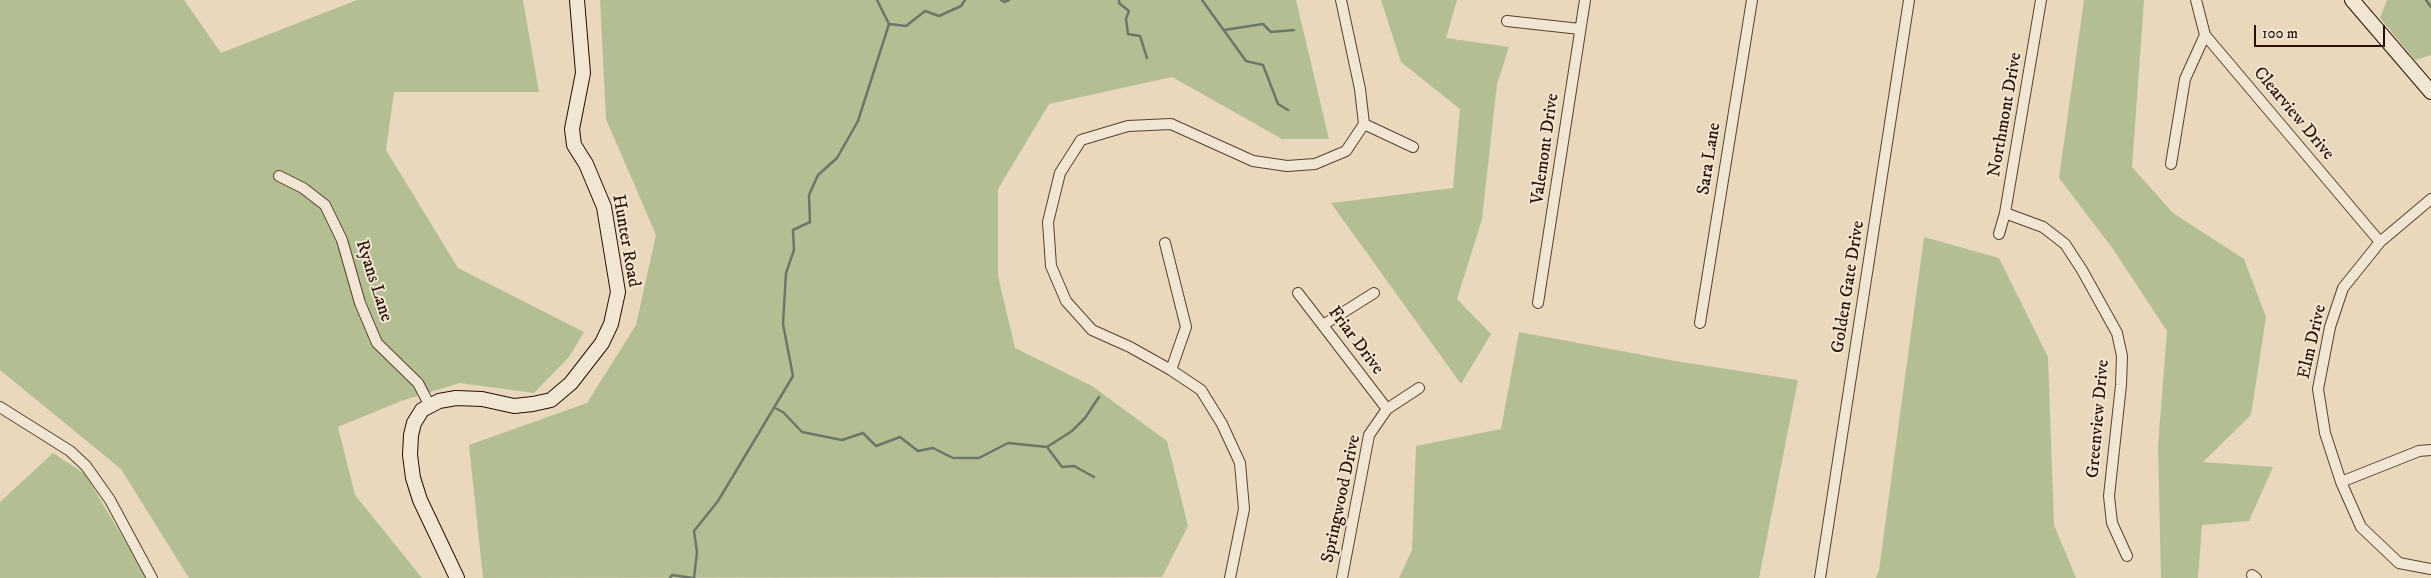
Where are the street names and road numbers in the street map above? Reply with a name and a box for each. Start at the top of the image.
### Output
street label: Northmont Drive [1984,51,2028,179]
street label: Clearview Drive [2248,63,2338,165]
street label: Valemont Drive [1528,92,1564,206]
street label: Sara Lane [1694,121,1726,197]
street label: Hunter Road [606,193,644,289]
street label: Golden Gate Drive [1828,219,1870,355]
street label: Ryans Lane [350,237,396,325]
street label: Friar Drive [1322,303,1388,379]
street label: Elm Drive [2294,303,2332,381]
street label: Greenview Drive [2083,359,2115,479]
street label: Springwood Drive [1318,433,1366,565]

